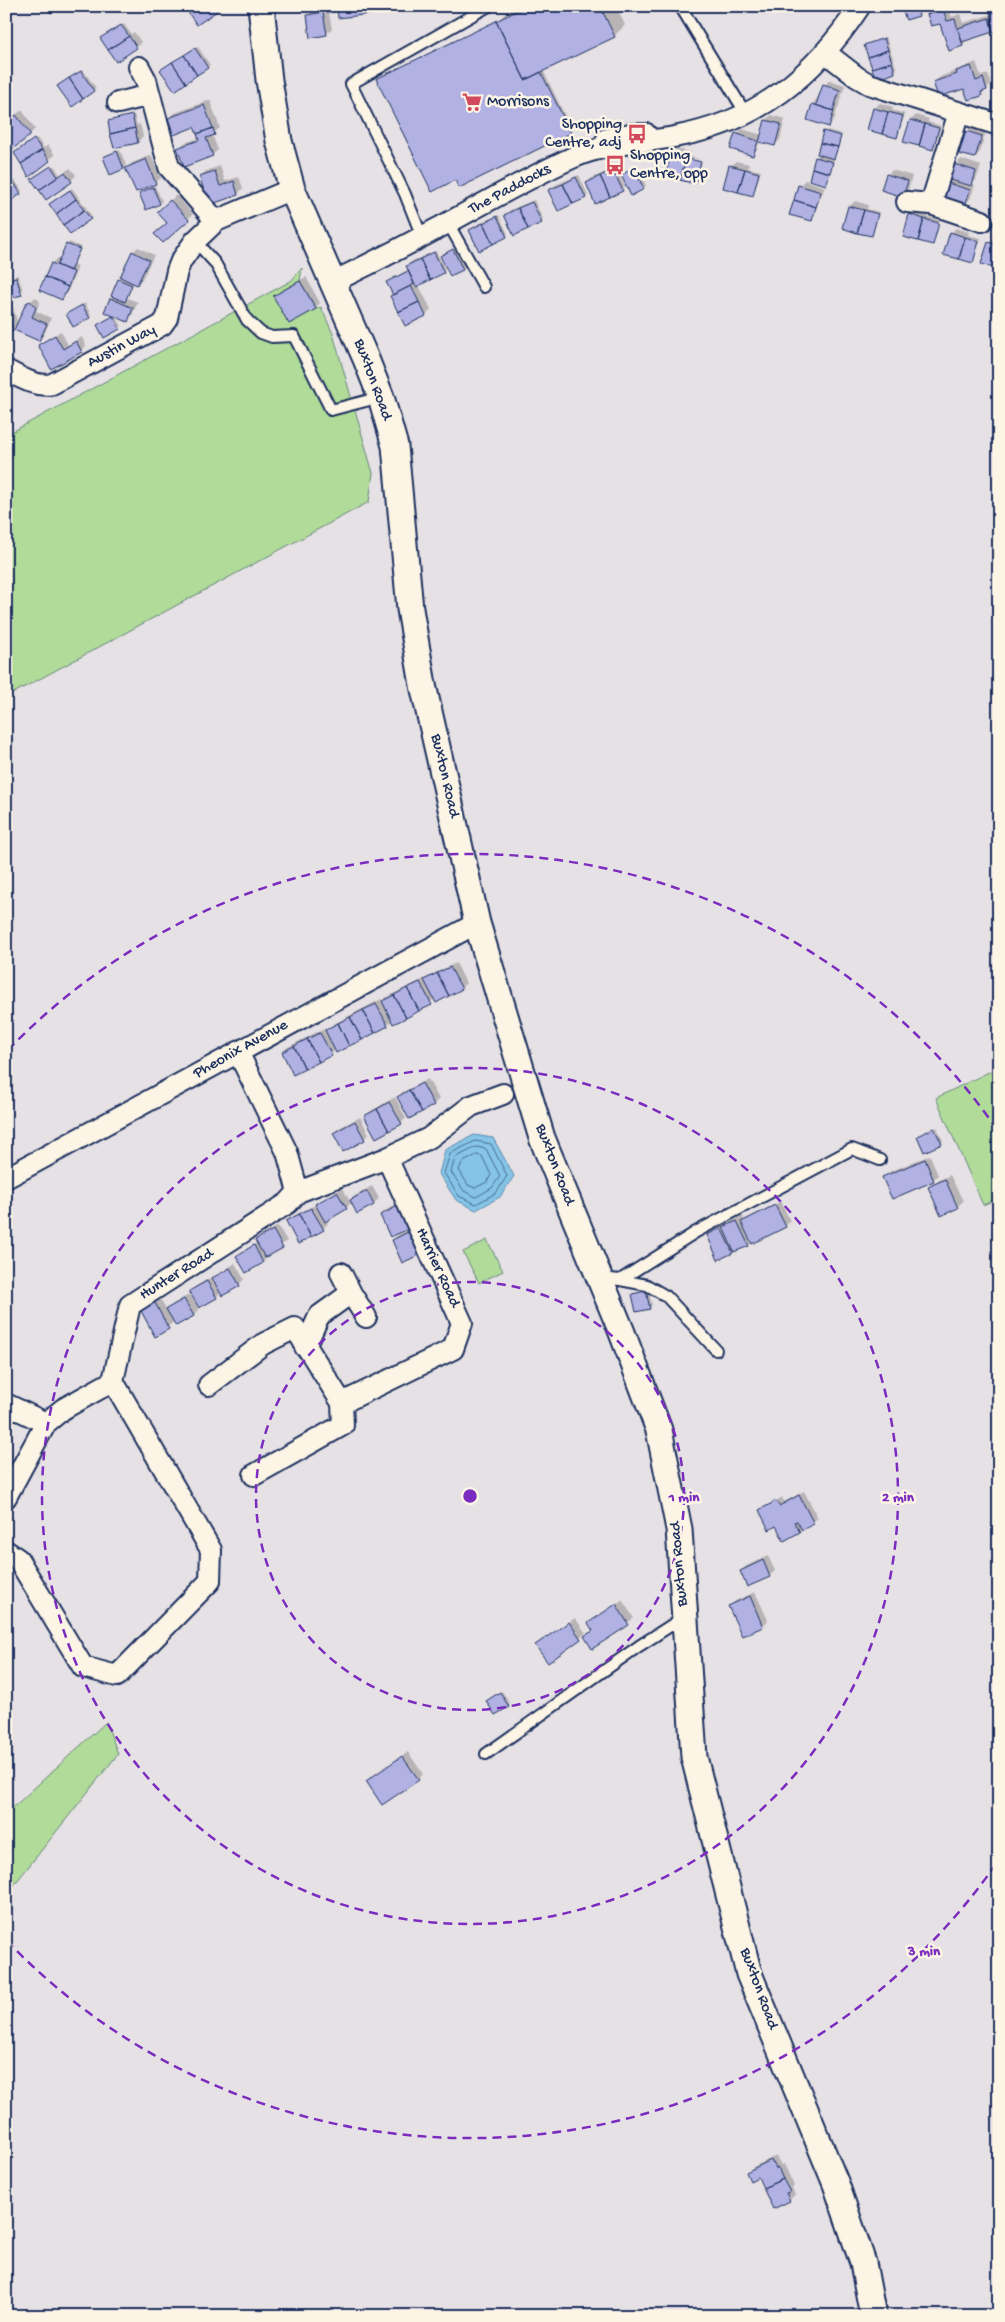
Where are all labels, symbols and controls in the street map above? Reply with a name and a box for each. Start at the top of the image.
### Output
supermarket icon: Morrisons [461,91,483,113]
place label: Morrisons [487,93,550,112]
place label: Shopping Centre, adj [545,116,622,153]
bus stop icon: Shopping Centre, adj [626,123,648,145]
place label: Shopping Centre, opp [630,147,708,184]
bus stop icon: Shopping Centre, opp [604,154,626,176]
street label: The Paddocks [465,160,555,220]
street label: Austin Way [85,321,159,373]
street label: Buxton Road [348,336,396,425]
street label: Buxton Road [425,731,463,821]
street label: Pheonix Avenue [189,1016,292,1084]
street label: Buxton Road [529,1121,579,1210]
street label: Harrier Road [410,1225,464,1312]
street label: Hunter Road [137,1244,219,1305]
centre of rings [461,1487,479,1505]
text: 1 min [668,1489,700,1507]
text: 2 min [882,1489,915,1507]
street label: Buxton Road [667,1519,693,1608]
text: 3 min [907,1943,941,1961]
street label: Buxton Road [734,1945,782,2034]

